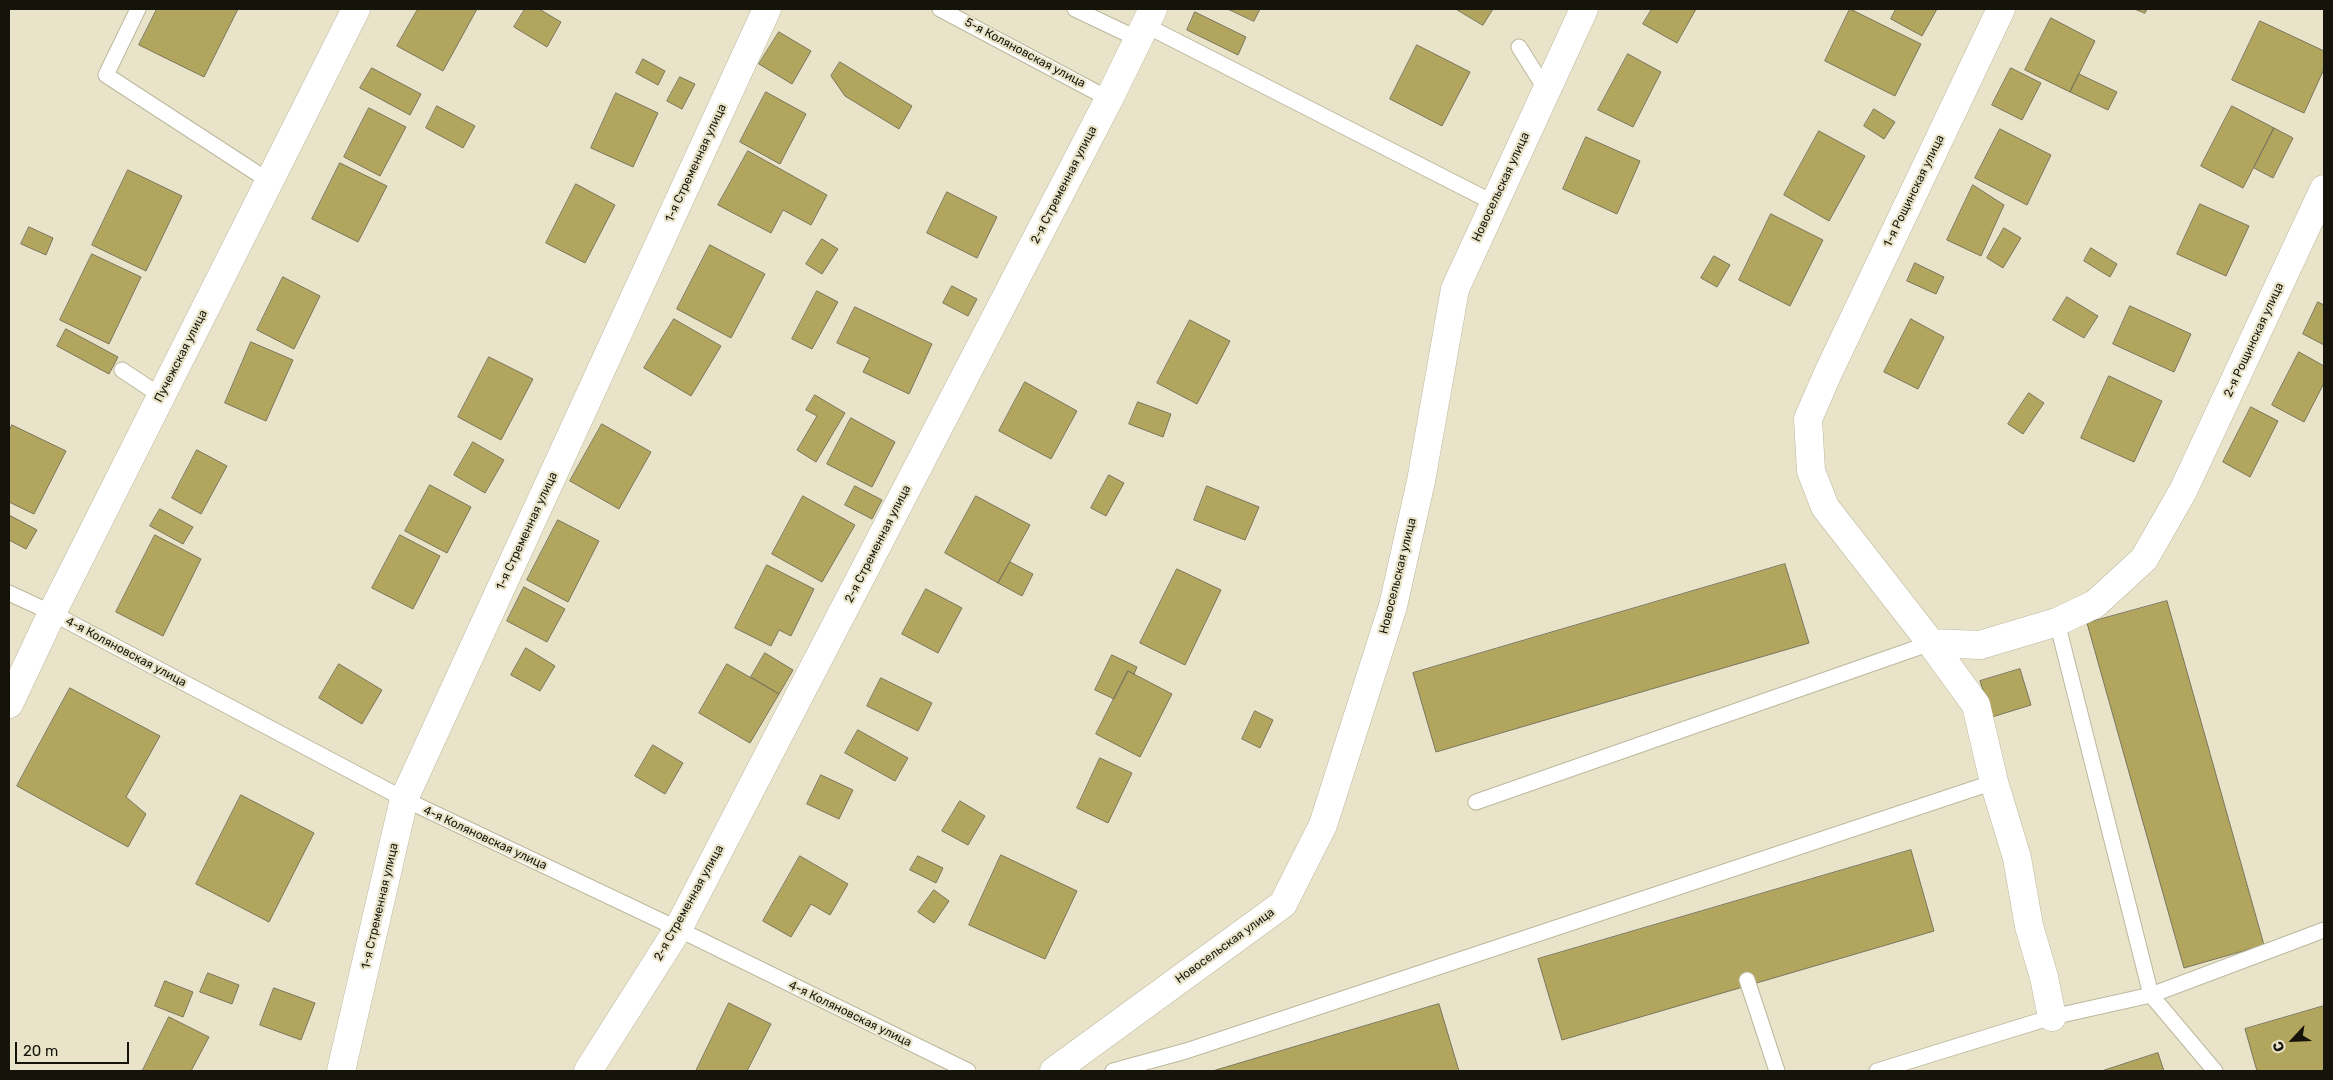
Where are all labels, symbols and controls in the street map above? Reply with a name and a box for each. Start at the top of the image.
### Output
street label: 5-я Коляновская улица [962,15,1088,91]
street label: 1-я Стременная улица [662,102,730,224]
street label: 2-я Стременная улица [1028,124,1100,246]
street label: Новосельская улица [1469,130,1533,244]
street label: 1-я Рощинская улица [1881,133,1947,249]
street label: 2-я Рощинская улица [2221,280,2287,400]
street label: Пучежская улица [151,307,211,405]
street label: 1-я Стременная улица [493,470,561,592]
street label: 2-я Стременная улица [842,483,914,605]
street label: Новосельская улица [1377,517,1419,635]
street label: 4-я Коляновская улица [63,614,189,690]
street label: 4-я Коляновская улица [421,803,549,873]
street label: 1-я Стременная улица [359,842,401,970]
street label: 2-я Стременная улица [651,843,727,963]
street label: Новосельская улица [1173,905,1277,987]
street label: 4-я Коляновская улица [786,978,914,1050]
north arrow [2268,1015,2318,1065]
scale bar [18,1032,131,1064]
text: С [2269,1039,2289,1055]
text: 20 m [23,1042,58,1060]

